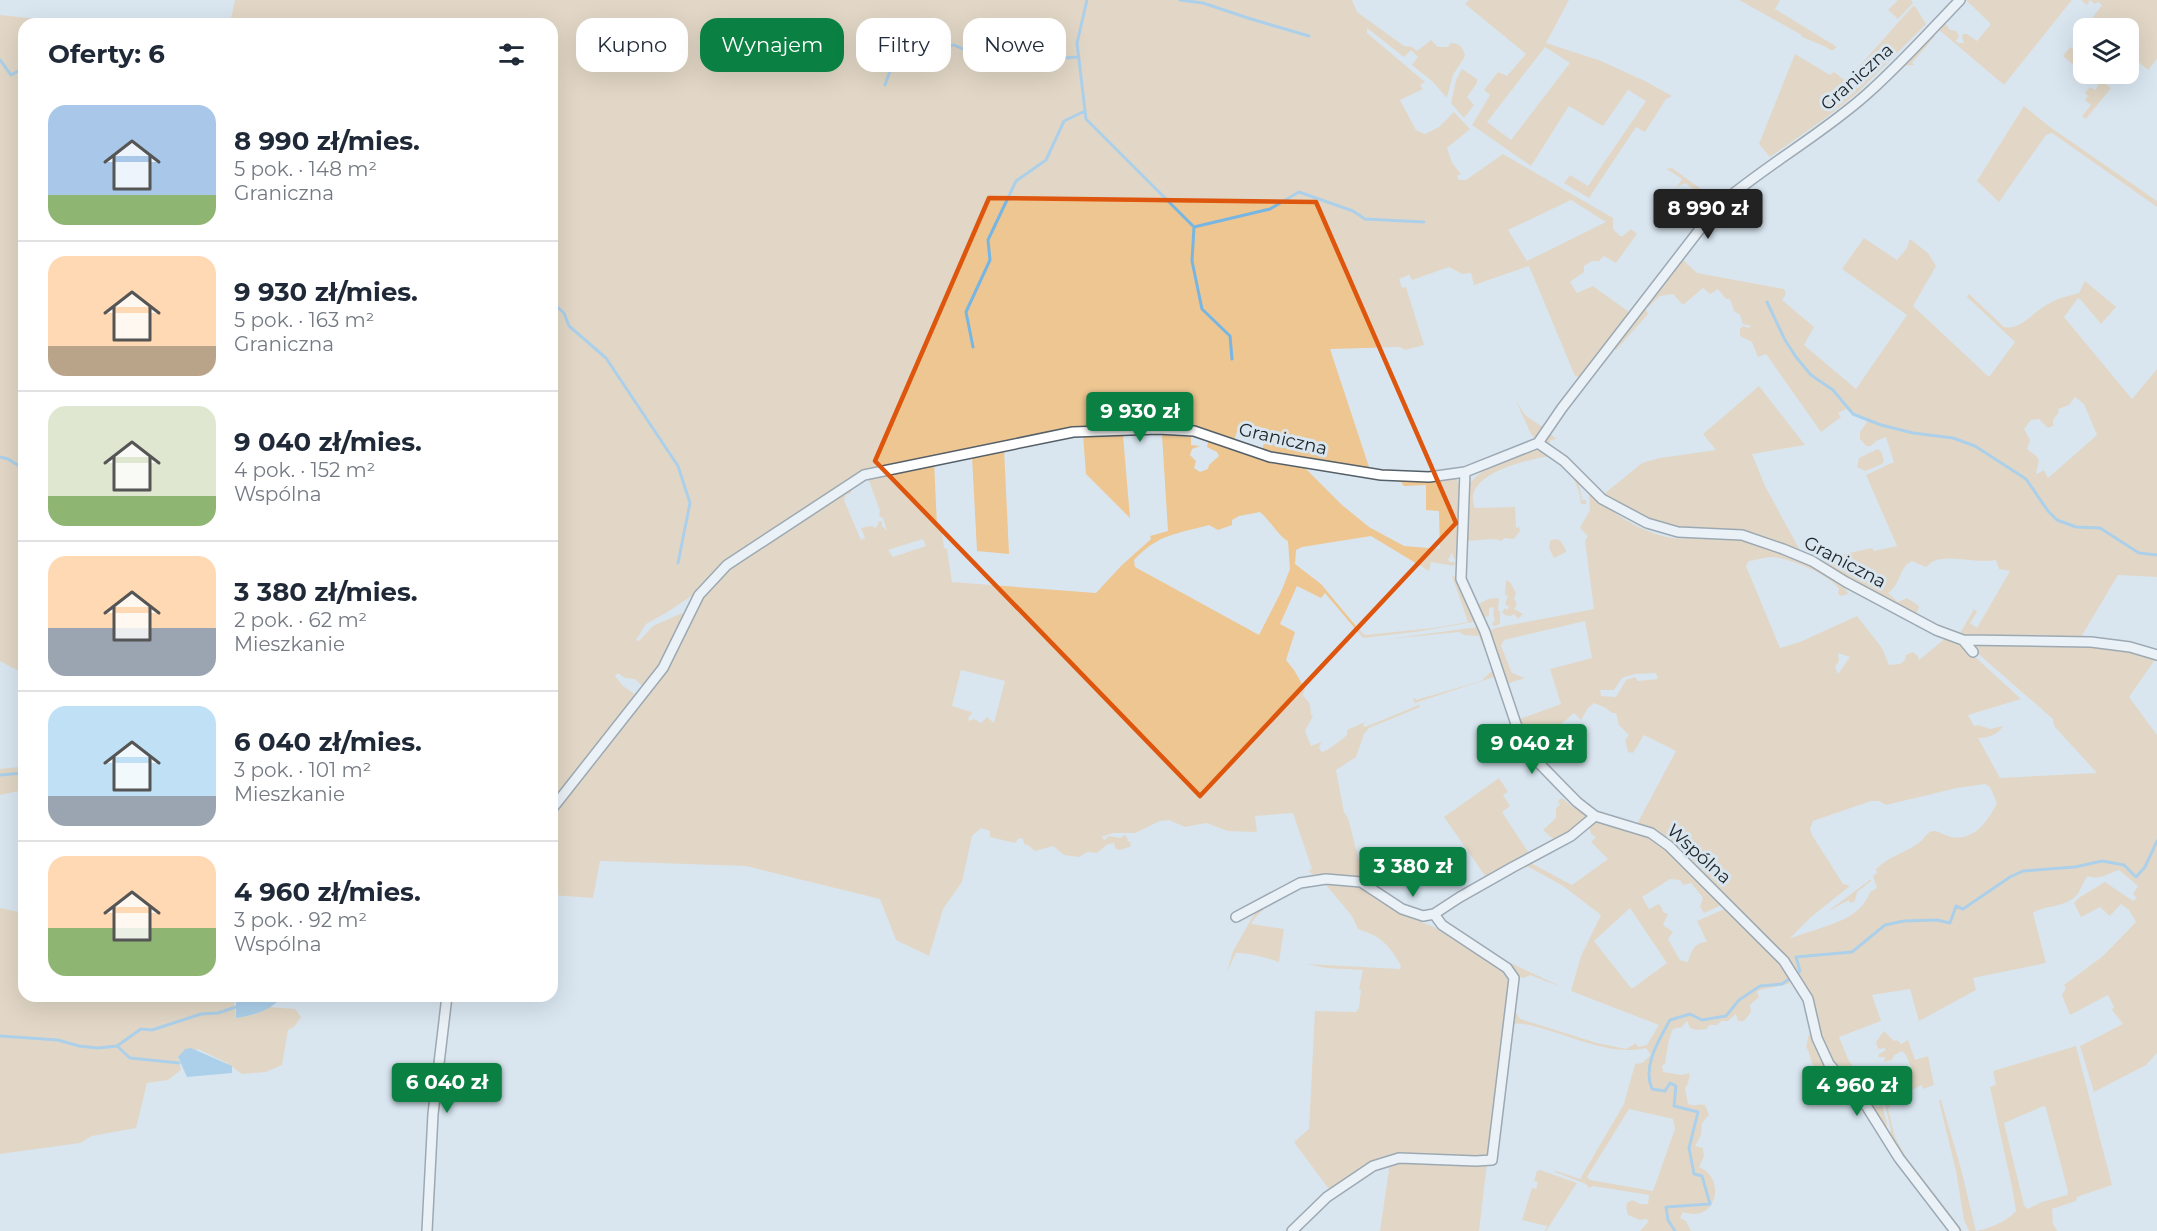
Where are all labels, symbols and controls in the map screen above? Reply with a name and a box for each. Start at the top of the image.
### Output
chip: Kupno [576,18,688,72]
chip: Wynajem [700,18,844,72]
chip: Filtry [856,18,951,72]
chip: Nowe [963,18,1066,72]
map controls [2073,18,2139,84]
button: layers [2073,18,2139,84]
text: Oferty: 6 [48,38,165,70]
icon: filters [495,38,528,71]
street label: Graniczna [1816,39,1898,115]
text: 8 990 zł/mies. [234,125,420,157]
icon: home [96,129,168,201]
text: 5 pok. · 148 m² [234,157,377,181]
text: Graniczna [234,181,334,205]
pin: 8 990 zł [1646,189,1770,240]
text: 8 990 zł [1668,196,1748,220]
text: 9 930 zł/mies. [234,276,418,308]
icon: home [96,280,168,352]
text: 5 pok. · 163 m² [234,308,374,332]
text: Graniczna [234,332,334,356]
pin: 9 930 zł [1078,392,1202,443]
text: 9 930 zł [1100,399,1180,423]
street label: Graniczna [1237,418,1329,460]
text: 9 040 zł/mies. [234,426,422,458]
icon: home [96,430,168,502]
text: 4 pok. · 152 m² [234,458,375,482]
text: Wspólna [234,482,322,506]
street label: Graniczna [1800,531,1890,593]
text: 3 380 zł/mies. [234,576,418,608]
icon: home [96,580,168,652]
text: 2 pok. · 62 m² [234,608,367,632]
text: Mieszkanie [234,632,345,656]
pin: 9 040 zł [1470,724,1594,775]
text: 6 040 zł/mies. [234,726,422,758]
icon: home [96,730,168,802]
text: 9 040 zł [1491,731,1573,755]
text: 3 pok. · 101 m² [234,758,371,782]
text: Mieszkanie [234,782,345,806]
street label: Wspólna [1662,819,1736,889]
pin: 3 380 zł [1351,847,1475,898]
text: 3 380 zł [1373,854,1453,878]
text: 4 960 zł/mies. [234,876,421,908]
icon: home [96,880,168,952]
text: 3 pok. · 92 m² [234,908,367,932]
text: Wspólna [234,932,322,956]
pin: 6 040 zł [385,1063,509,1114]
pin: 4 960 zł [1795,1066,1919,1117]
text: 6 040 zł [406,1070,488,1094]
text: 4 960 zł [1816,1073,1898,1097]

